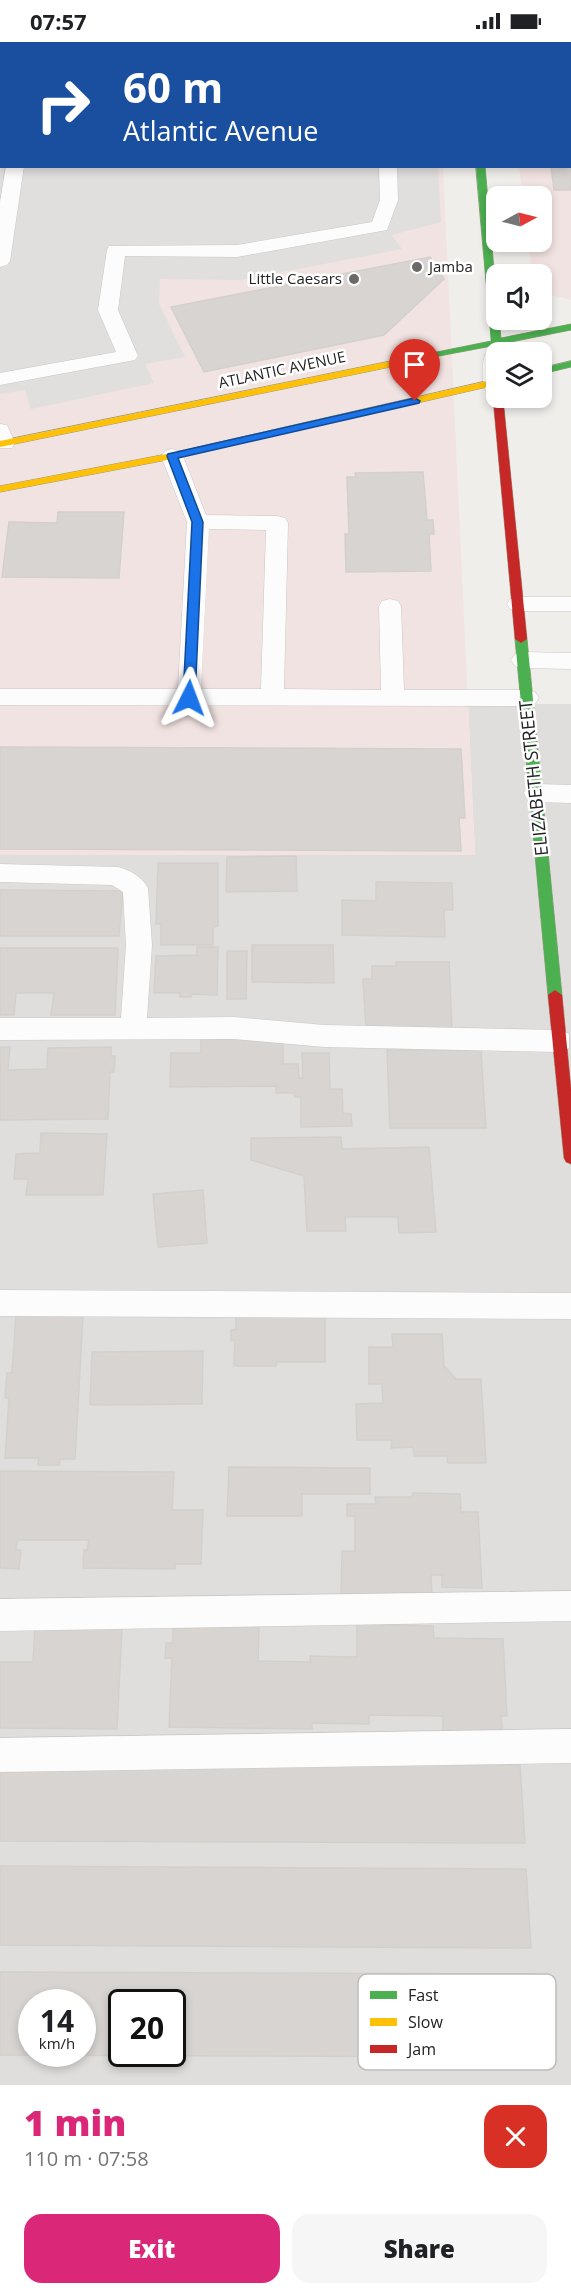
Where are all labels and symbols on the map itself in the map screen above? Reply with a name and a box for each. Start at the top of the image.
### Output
north arrow [486,186,552,252]
place label: Jamba [427,256,473,276]
marker: Jamba [410,260,424,274]
place label: Little Caesars [249,268,342,288]
marker: Little Caesars [347,272,361,286]
pin [389,339,440,401]
street label: ATLANTIC AVENUE [216,346,347,392]
position arrow [157,666,221,730]
street label: ELIZABETH STREET [513,699,553,857]
legend [358,1974,556,2070]
text: Fast [408,1984,439,2006]
speed limit sign: 20 [108,1989,186,2067]
text: Slow [408,2011,443,2033]
text: Jam [406,2038,436,2060]

